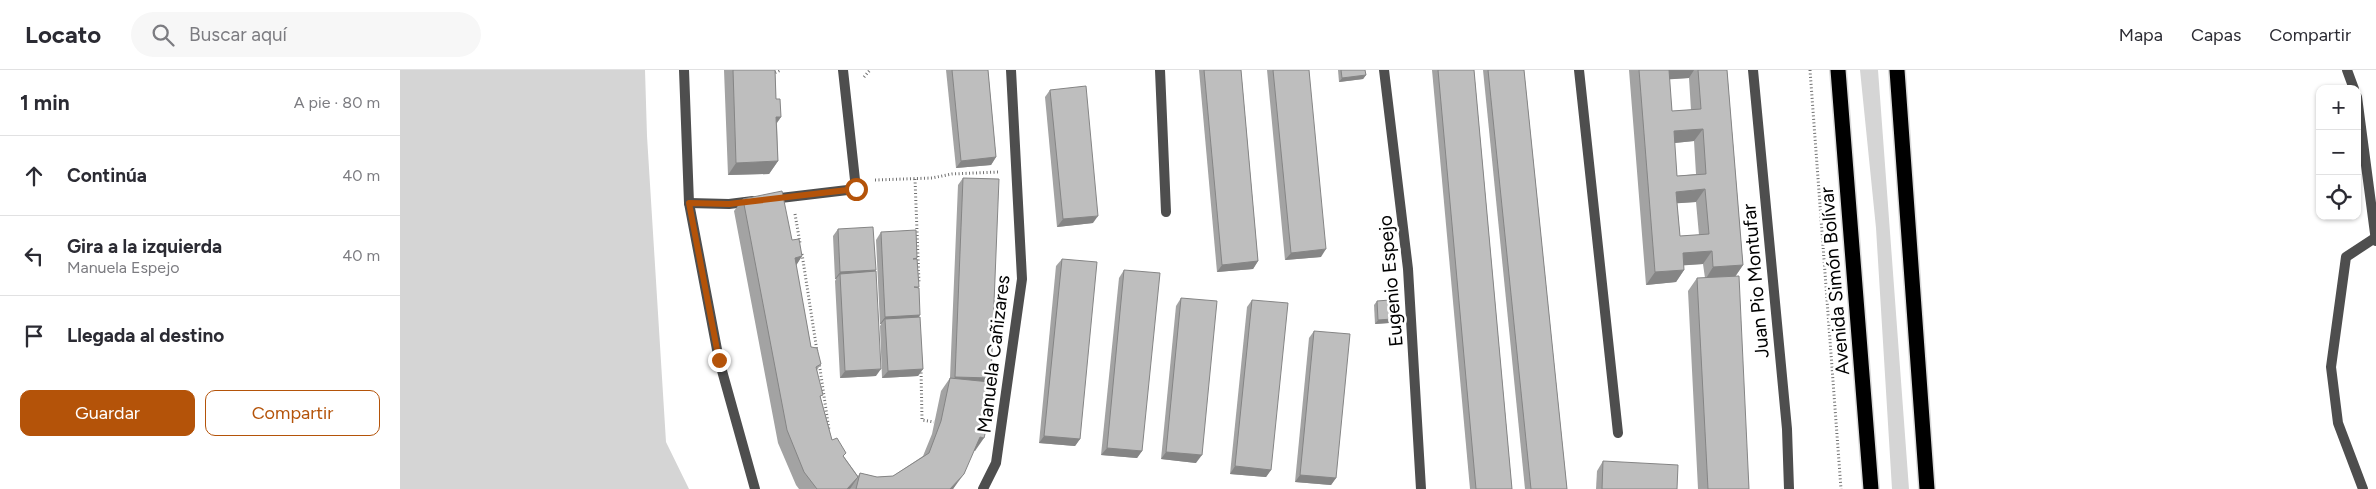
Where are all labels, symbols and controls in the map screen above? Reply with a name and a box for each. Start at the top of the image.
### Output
search box [131,12,481,57]
text: Locato [25,20,101,49]
icon: search [149,21,177,49]
text: Buscar aquí [189,23,287,46]
text: Mapa [2119,24,2163,46]
text: Capas [2191,24,2241,46]
text: Compartir [2269,24,2351,46]
map controls [2316,85,2361,220]
button: + [2316,85,2361,130]
text: 1 min [20,90,70,115]
text: A pie · 80 m [294,93,380,112]
button: − [2316,130,2361,175]
icon: ahead [20,162,48,190]
text: Continúa [67,164,147,187]
text: 40 m [342,166,380,185]
button: locate [2316,175,2361,220]
route start [845,178,868,201]
street label: Avenida Simón Bolívar [1815,185,1854,376]
street label: Juan Pio Montufar [1737,202,1774,359]
street label: Eugenio Espejo [1373,214,1408,348]
text: Gira a la izquierda [67,235,222,258]
icon: left [20,242,48,270]
text: 40 m [342,246,380,265]
text: Manuela Espejo [67,258,180,277]
street label: Manuela Cañizares [972,274,1015,434]
icon: arrive [20,322,48,350]
text: Llegada al destino [67,324,224,347]
route end [708,349,731,372]
button: Guardar [20,390,195,436]
button: Compartir [205,390,380,436]

